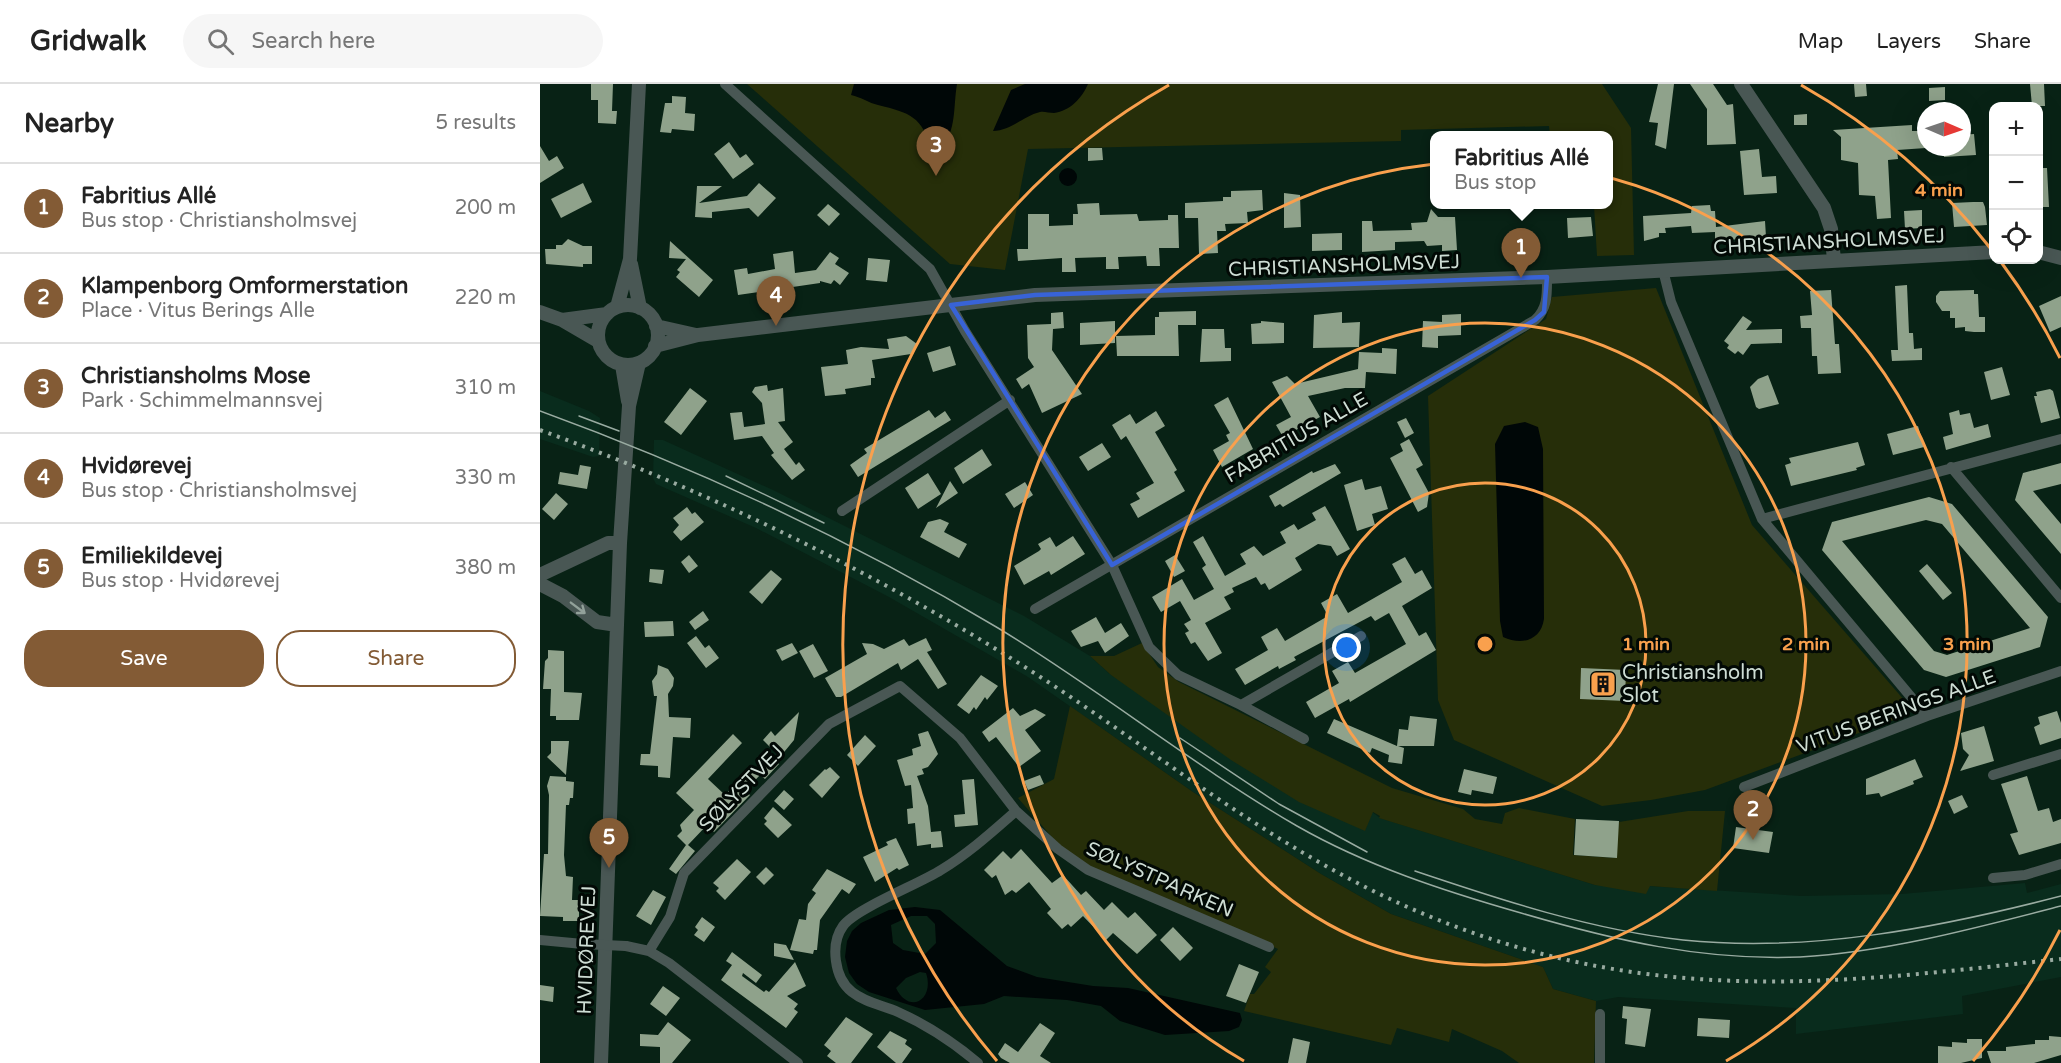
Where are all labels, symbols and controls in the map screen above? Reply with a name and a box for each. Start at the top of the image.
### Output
search box [183,14,603,68]
text: Gridwalk [30,24,147,58]
icon: search [204,25,237,58]
text: Search here [252,28,375,54]
text: Map [1798,29,1843,54]
text: Layers [1876,29,1941,54]
text: Share [1974,29,2031,54]
north arrow [1917,102,1971,156]
map controls [1989,102,2043,264]
button: + [1989,102,2043,156]
text: Nearby [24,108,114,139]
text: 5 results [436,111,516,135]
pin: 3 [916,126,956,176]
popup [1430,131,1613,209]
text: Fabritius Allé [1454,145,1589,171]
button: − [1989,156,2043,210]
text: Bus stop [1454,171,1536,195]
text: 4 min [1915,179,1963,201]
text: Fabritius Allé [81,183,216,209]
text: 1 [37,196,50,220]
text: 200 m [455,196,516,220]
text: Bus stop · Christiansholmsvej [81,209,357,233]
button: locate [1989,210,2043,264]
street label: CHRISTIANSHOLMSVEJ [1713,224,1946,260]
pin: 1 [1502,228,1540,278]
street label: CHRISTIANSHOLMSVEJ [1228,250,1460,282]
text: Klampenborg Omformerstation [81,273,408,299]
pin: 4 [756,276,796,326]
text: 2 [37,286,50,310]
text: 220 m [455,286,516,310]
text: Place · Vitus Berings Alle [81,299,315,323]
text: Christiansholms Mose [81,363,310,389]
text: 3 [37,376,50,400]
text: 310 m [455,376,516,400]
street label: FABRITIUS ALLE [1221,387,1372,489]
text: Park · Schimmelmannsvej [81,389,323,413]
text: Hvidørevej [81,453,192,479]
text: 4 [37,466,50,490]
text: 330 m [455,466,516,490]
text: Bus stop · Christiansholmsvej [81,479,357,503]
text: Emiliekildevej [81,543,223,569]
text: 5 [37,556,50,580]
text: 380 m [455,556,516,580]
text: Bus stop · Hvidørevej [81,569,280,593]
one-way arrow [569,601,585,614]
button: Save [24,630,264,687]
button: Share [276,630,516,687]
your location [1332,633,1361,662]
text: 1 min [1622,633,1670,655]
text: 2 min [1782,633,1830,655]
text: 3 min [1943,633,1991,655]
centre of rings [1475,634,1495,654]
place label: Christiansholm Slot [1622,661,1764,708]
street label: VITUS BERINGS ALLE [1793,665,1999,759]
building icon: Christiansholm Slot [1588,669,1618,699]
street label: SØLYSTVEJ [694,740,789,837]
pin: 2 [1734,790,1772,840]
pin: 5 [590,818,628,868]
street label: SØLYSTPARKEN [1082,837,1237,923]
street label: HVIDØREVEJ [573,885,601,1015]

